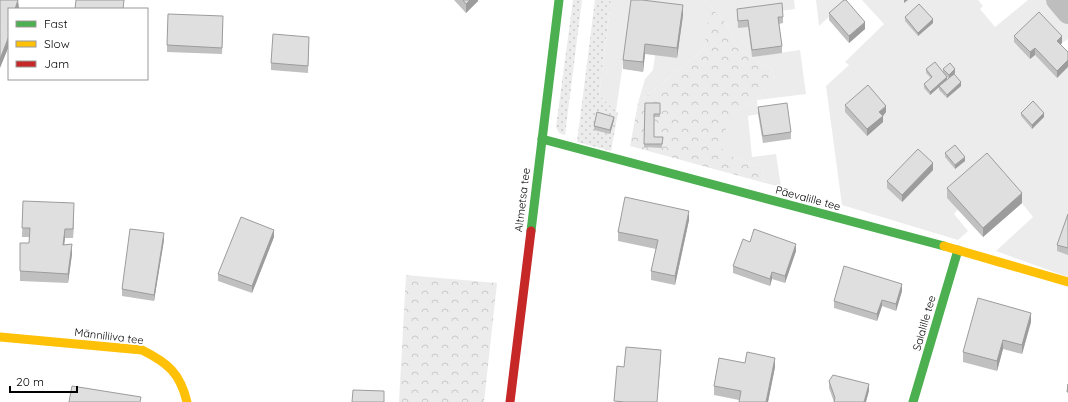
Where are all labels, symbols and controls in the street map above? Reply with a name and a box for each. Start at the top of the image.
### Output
legend [8,8,148,80]
text: Fast [44,16,68,31]
text: Slow [44,36,70,51]
text: Jam [44,56,69,71]
street label: Altmetsa tee [511,167,533,233]
street label: Päevalille tee [774,183,842,213]
street label: Saialille tee [909,294,939,352]
street label: Männiliiva tee [74,325,144,347]
scale bar [10,368,77,394]
text: 20 m [16,374,44,389]

